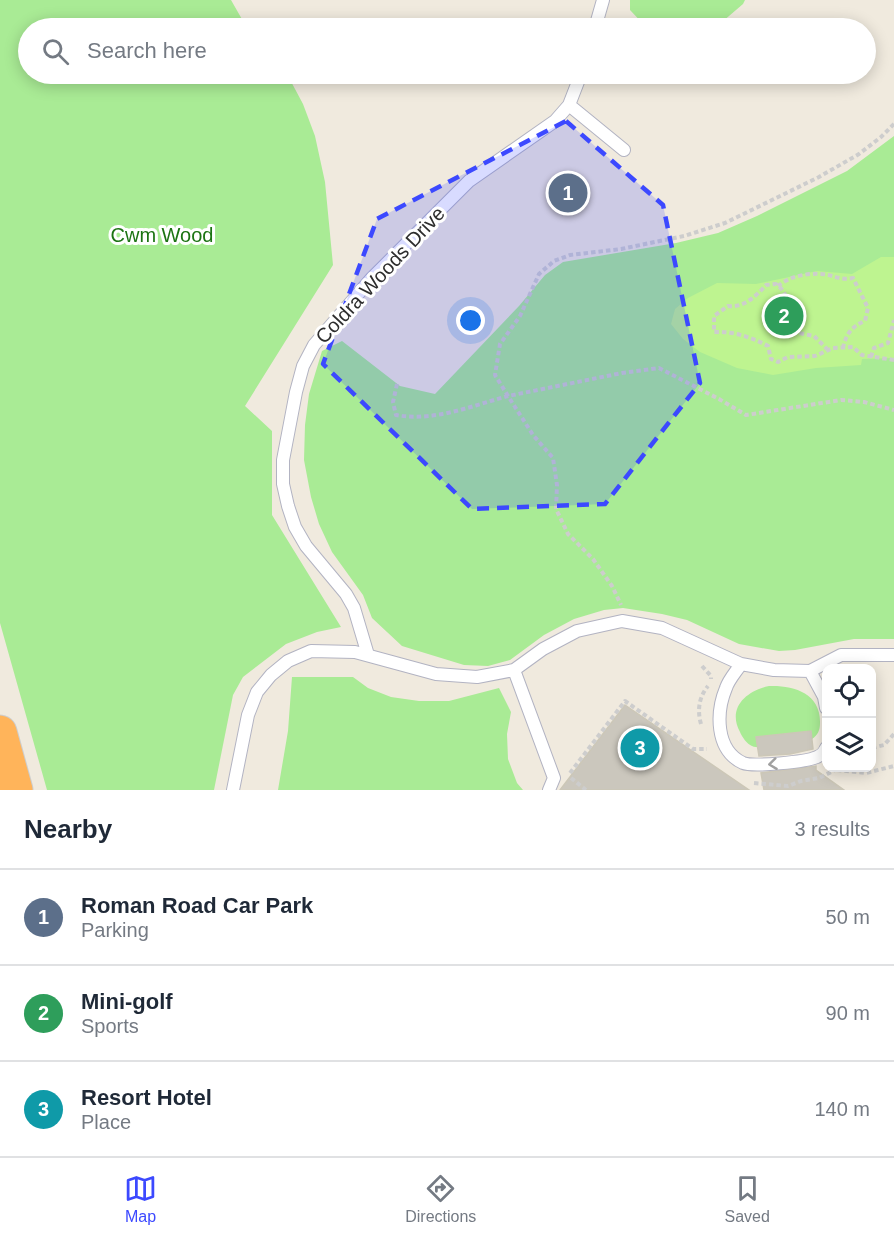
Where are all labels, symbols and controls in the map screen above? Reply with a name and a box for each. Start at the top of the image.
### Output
search box [18,18,876,84]
icon: search [39,35,72,68]
text: Search here [87,38,207,63]
pin: 1 [548,170,588,216]
street label: Coldra Woods Drive [311,202,449,348]
park label: Cwm Wood [111,224,214,246]
pin: 2 [764,294,804,338]
your location [456,306,485,335]
map controls [822,664,876,772]
button: locate [822,664,876,718]
button: layers [822,718,876,772]
pin: 3 [620,726,660,771]
one-way arrow [768,757,778,769]
text: Nearby [24,814,112,844]
text: 3 results [794,818,870,840]
text: Roman Road Car Park [81,893,313,918]
text: 1 [38,906,49,928]
text: 50 m [826,906,870,928]
text: Parking [81,919,149,941]
text: Mini-golf [81,989,173,1014]
text: 2 [38,1002,49,1024]
text: 90 m [826,1002,870,1024]
text: Sports [81,1015,139,1037]
text: Resort Hotel [81,1085,212,1110]
text: 3 [38,1098,49,1120]
text: 140 m [814,1098,870,1120]
text: Place [81,1111,131,1133]
tab: Map [124,1172,157,1226]
tab: Directions [405,1172,476,1226]
tab: Saved [725,1172,770,1226]

